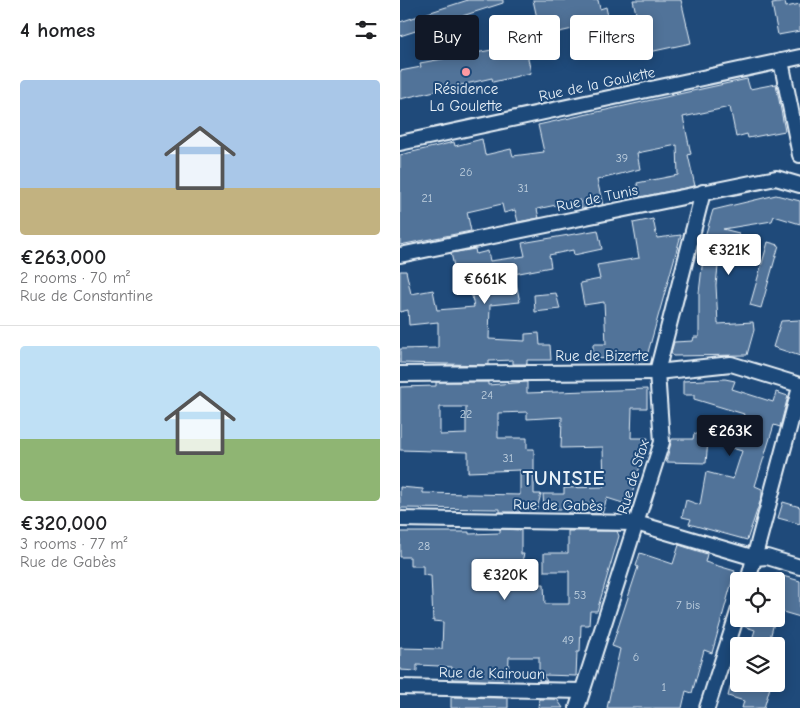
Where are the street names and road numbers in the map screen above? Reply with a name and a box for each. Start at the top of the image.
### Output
street label: Rue de la Goulette [537,63,657,105]
street label: Rue de Tunis [555,181,639,215]
street label: Rue de Bizerte [555,347,649,365]
street label: Rue de Sfax [613,437,653,516]
street label: Rue de Gabès [513,495,603,515]
street label: Rue de Kairouan [439,663,545,683]

